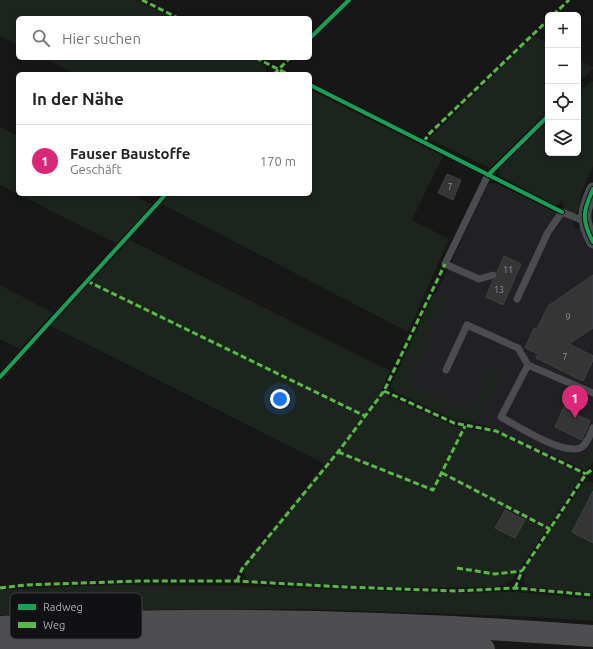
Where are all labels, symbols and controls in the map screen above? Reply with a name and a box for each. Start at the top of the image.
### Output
map controls [545,12,581,156]
button: + [545,12,581,48]
search box [16,16,312,60]
icon: search [30,27,52,49]
text: Hier suchen [62,30,141,47]
button: − [545,48,581,84]
button: locate [545,84,581,120]
text: In der Nähe [32,89,124,108]
button: layers [545,120,581,156]
text: Fauser Baustoffe [70,145,191,162]
text: 1 [41,154,49,168]
text: 170 m [260,154,296,168]
text: Geschäft [70,162,122,176]
house number: 7 [447,182,453,192]
house number: 11 [503,265,513,275]
house number: 13 [494,285,504,295]
house number: 9 [565,312,571,322]
house number: 7 [562,352,568,362]
pin: 1 [562,385,588,418]
your location [270,389,290,409]
legend [10,593,142,639]
text: Radweg [43,601,83,613]
text: Weg [43,619,65,631]

